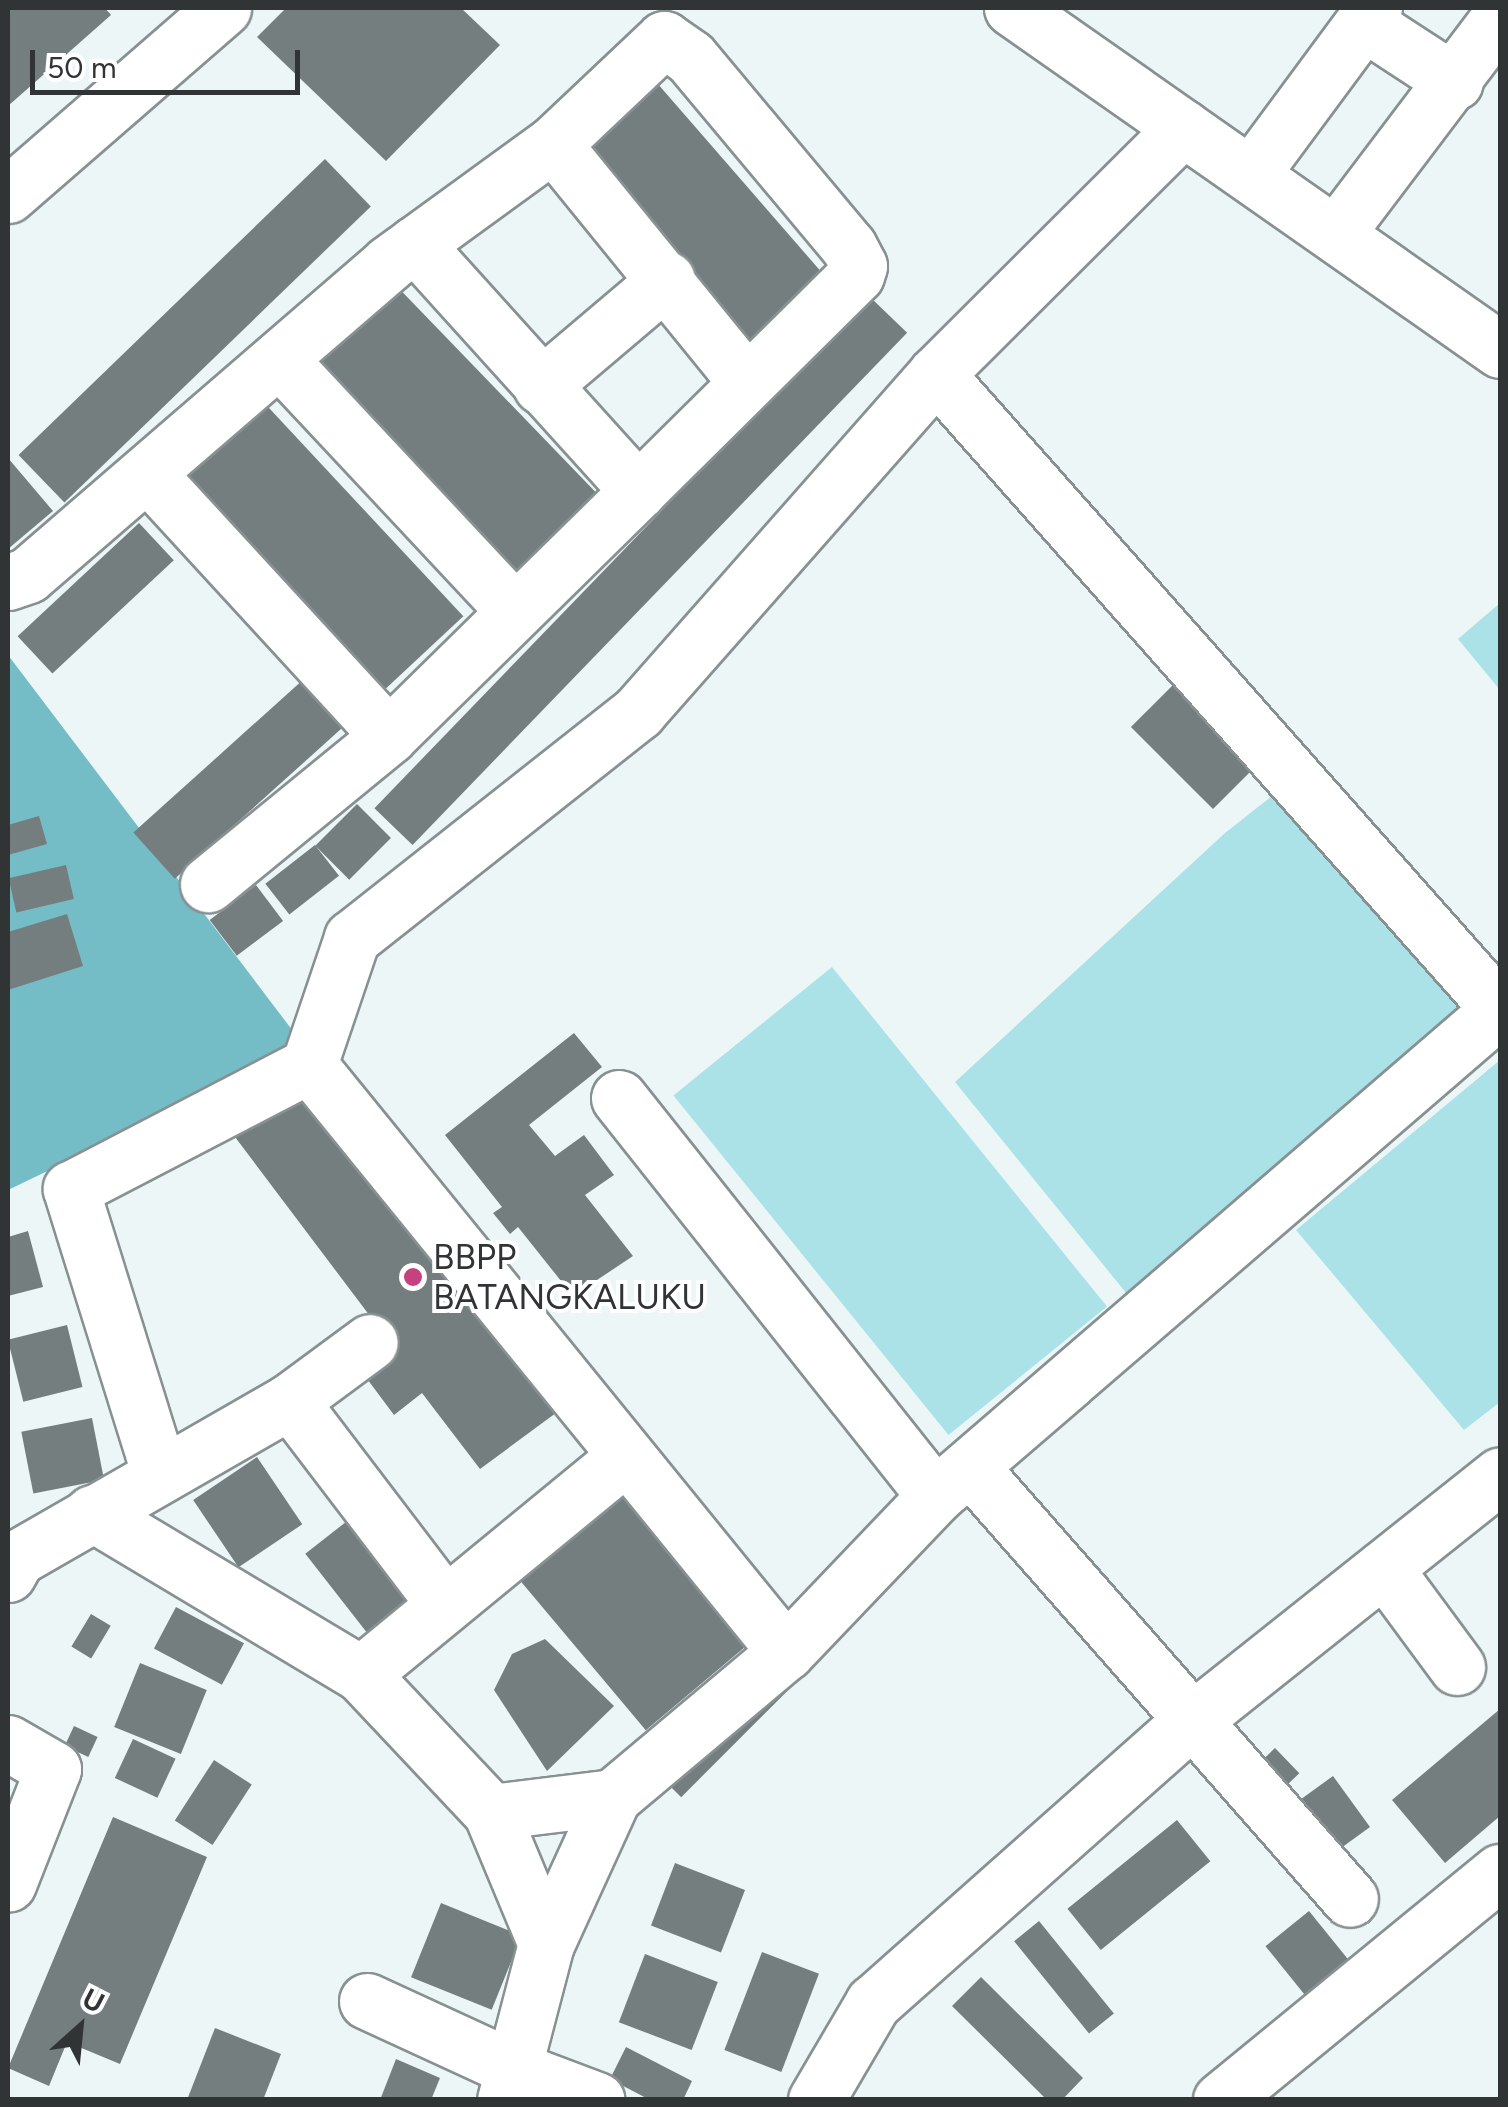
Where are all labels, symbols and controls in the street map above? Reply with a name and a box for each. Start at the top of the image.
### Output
scale bar [35,30,305,92]
text: 50 m [47,49,116,86]
place label: BBPP BATANGKALUKU [433,1236,706,1318]
marker: BBPP BATANGKALUKU [402,1266,424,1288]
north arrow [30,1977,130,2077]
text: U [77,1981,110,2020]

